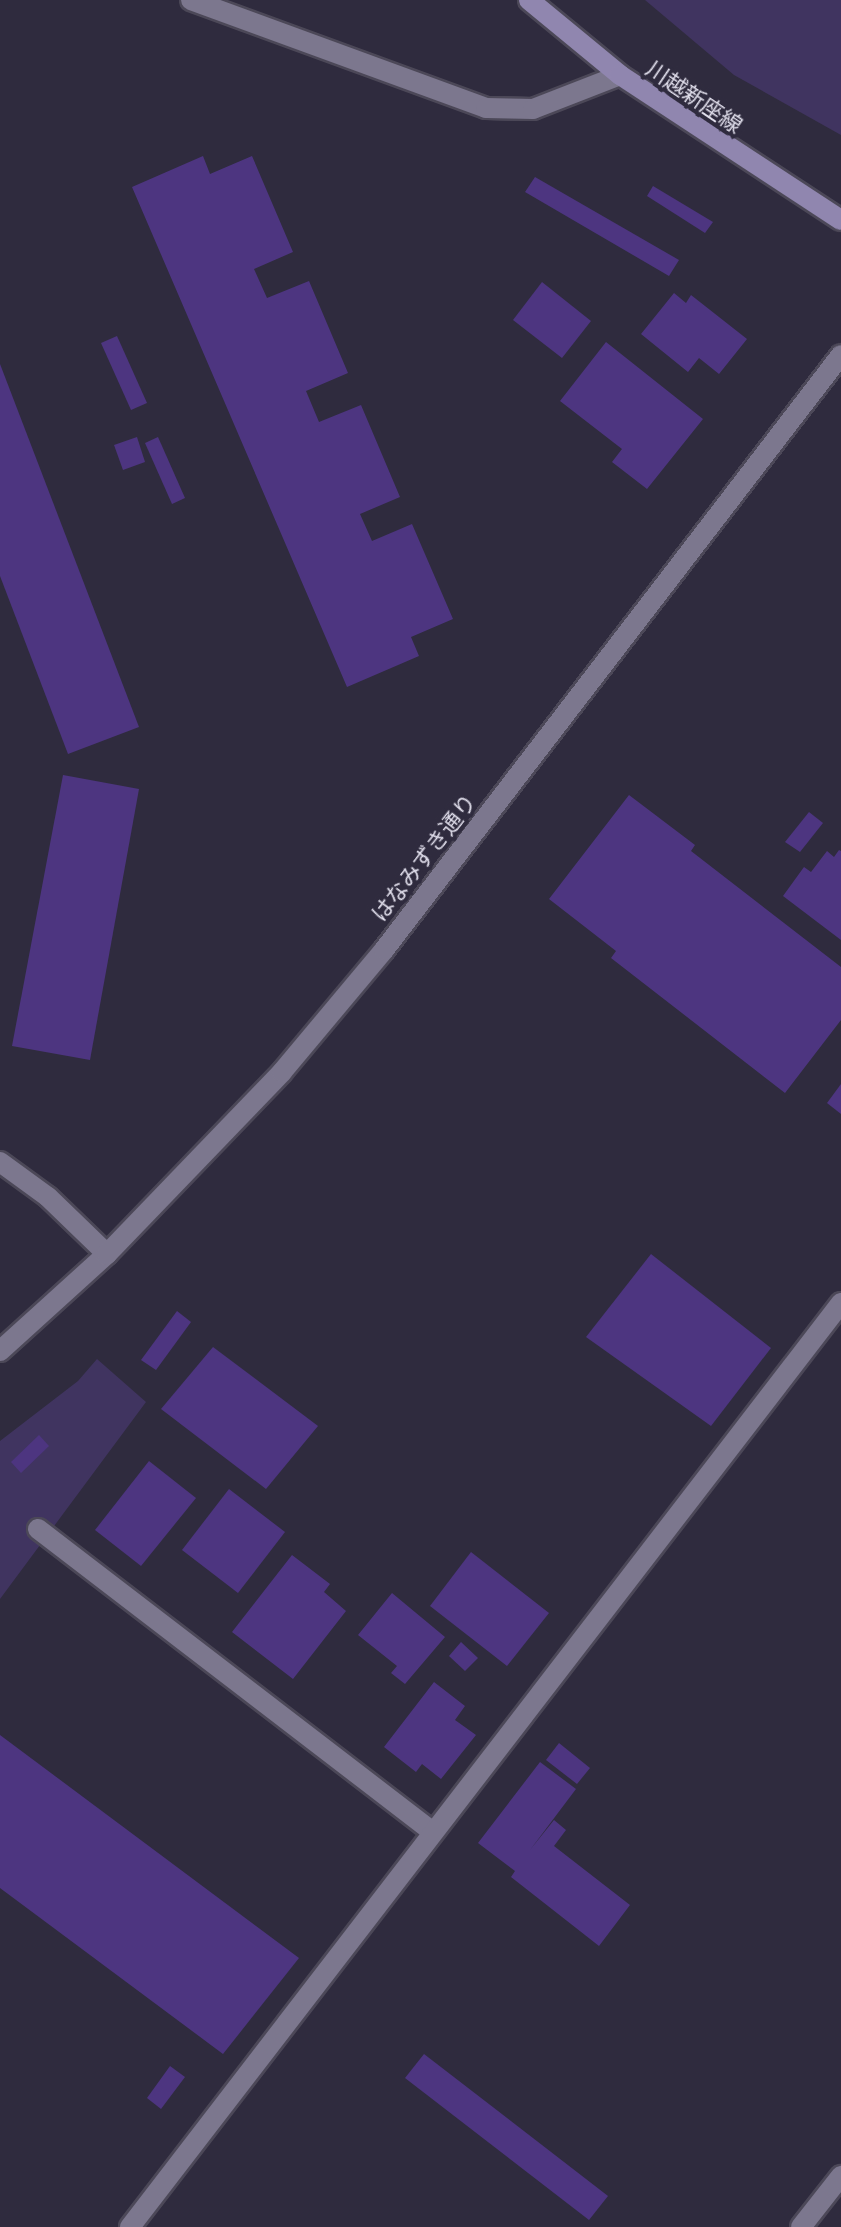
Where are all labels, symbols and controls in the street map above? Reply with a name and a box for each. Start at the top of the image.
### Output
street label: 川越新座線 [641,55,747,139]
street label: はなみずき通り [366,789,482,927]

